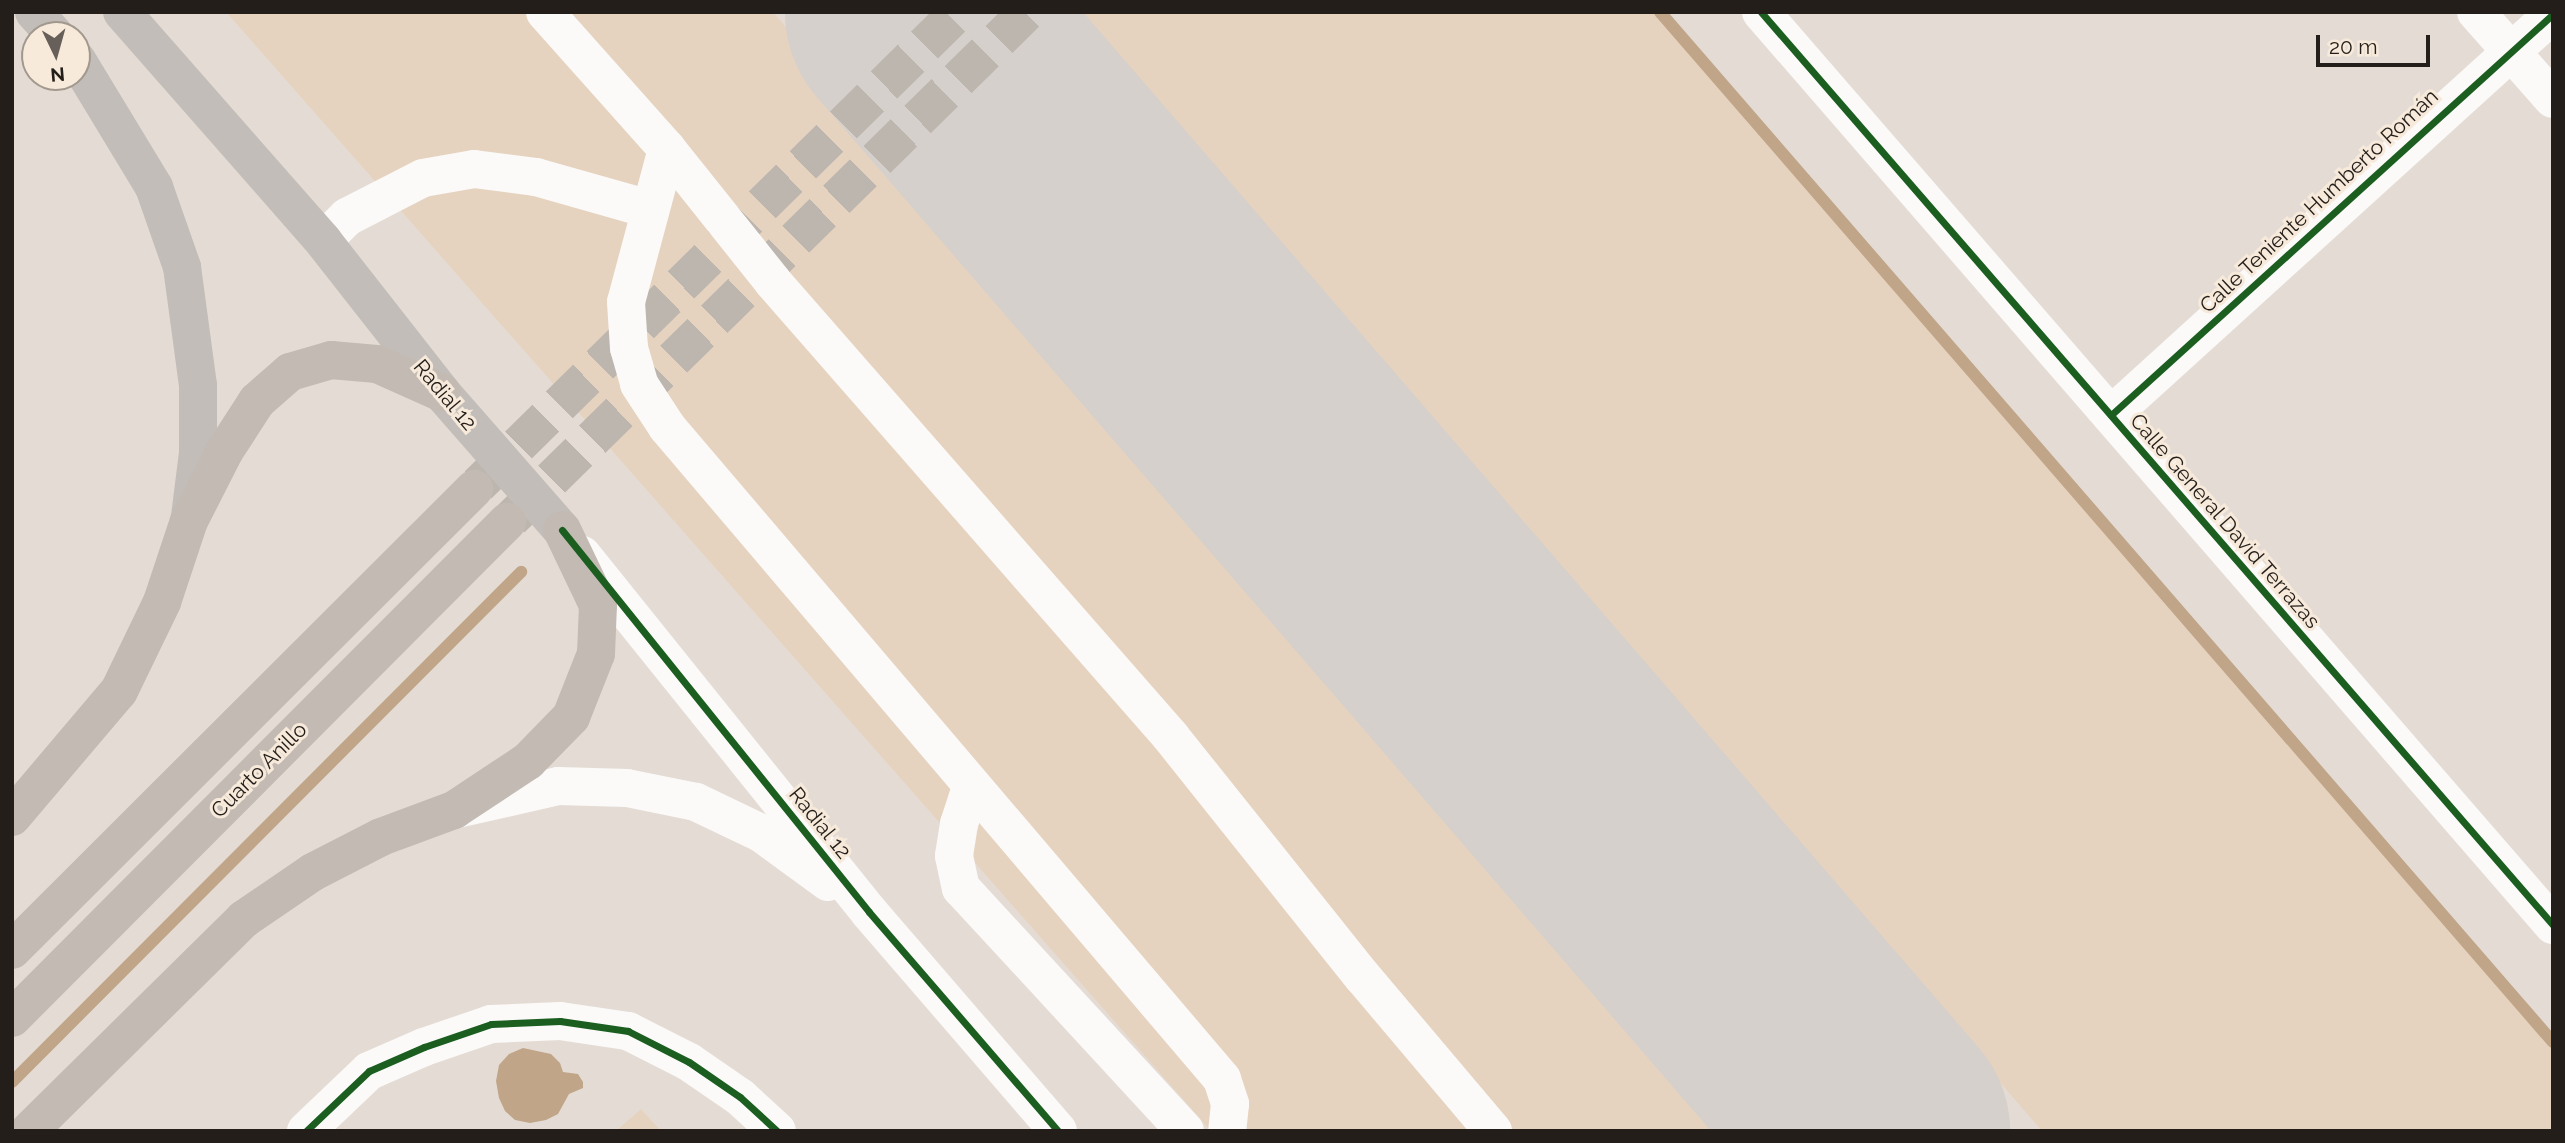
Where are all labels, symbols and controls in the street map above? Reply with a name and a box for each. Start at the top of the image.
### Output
north arrow [21,21,91,91]
scale bar [2320,21,2434,65]
text: 20 m [2329,34,2377,59]
text: N [49,63,66,87]
street label: Calle Teniente Humberto Román [2194,84,2444,318]
street label: Radial 12 [408,354,482,436]
street label: Calle General David Terrazas [2124,408,2326,634]
street label: Cuarto Anillo [206,717,312,823]
street label: Radial 12 [783,782,857,864]

